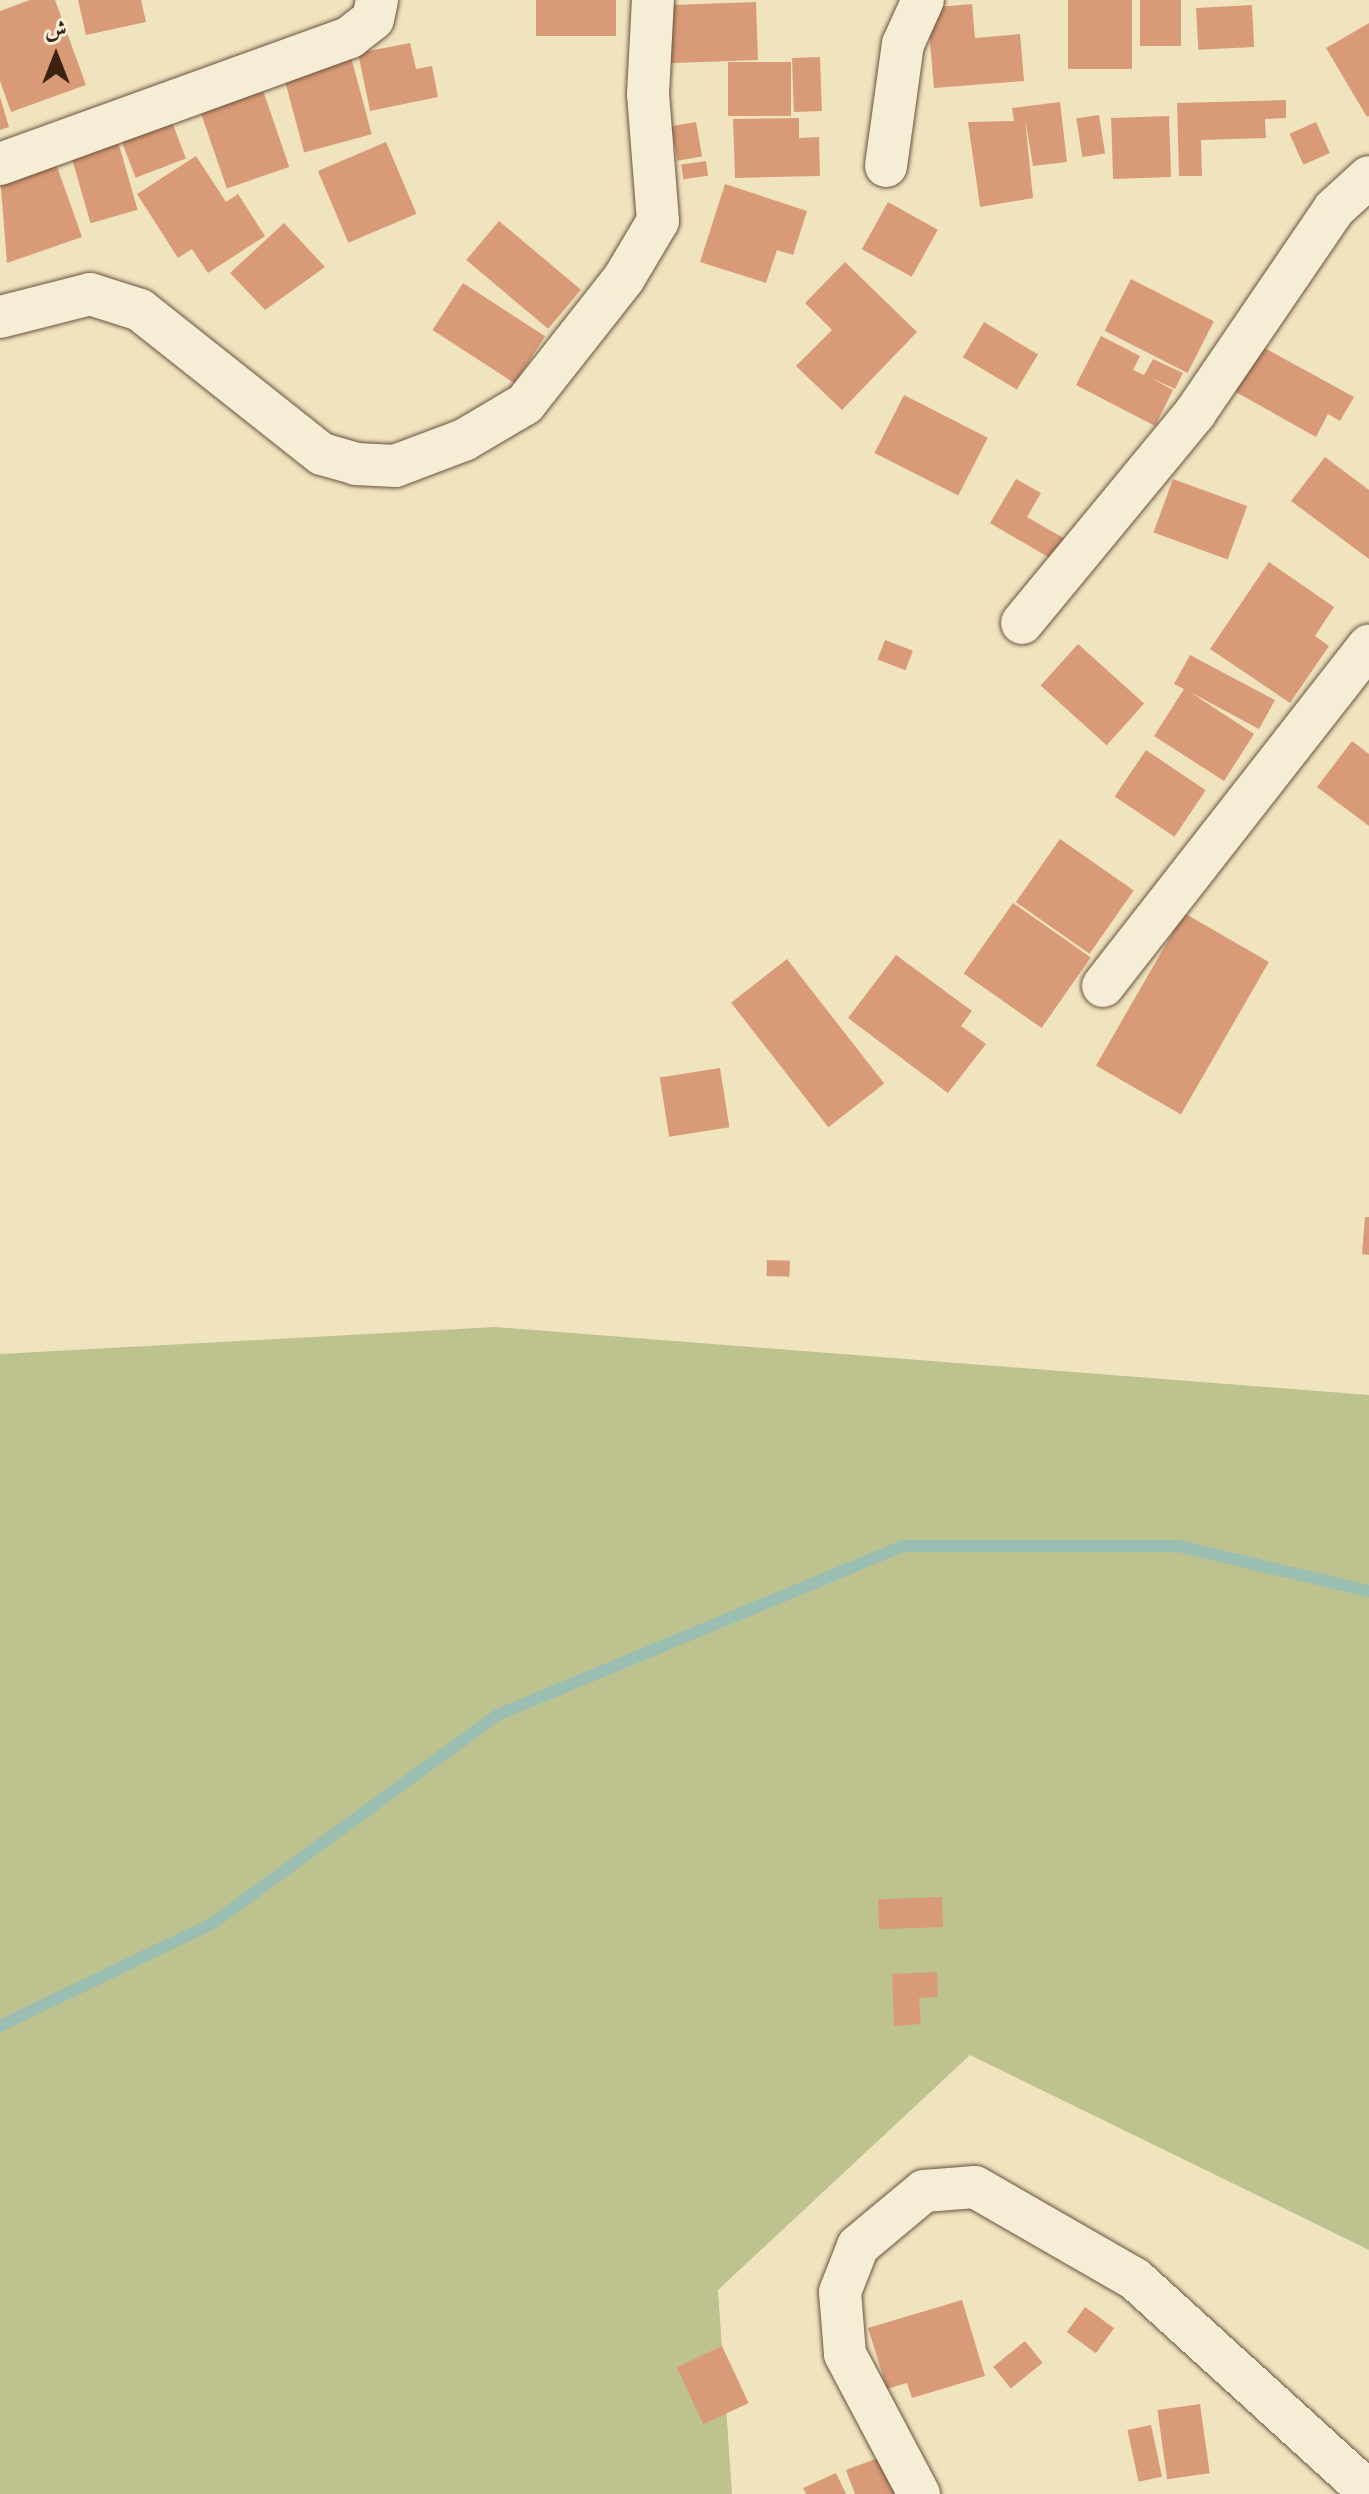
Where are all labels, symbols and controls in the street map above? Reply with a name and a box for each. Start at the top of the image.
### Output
north arrow [16,16,96,96]
text: ش [45,16,67,48]

